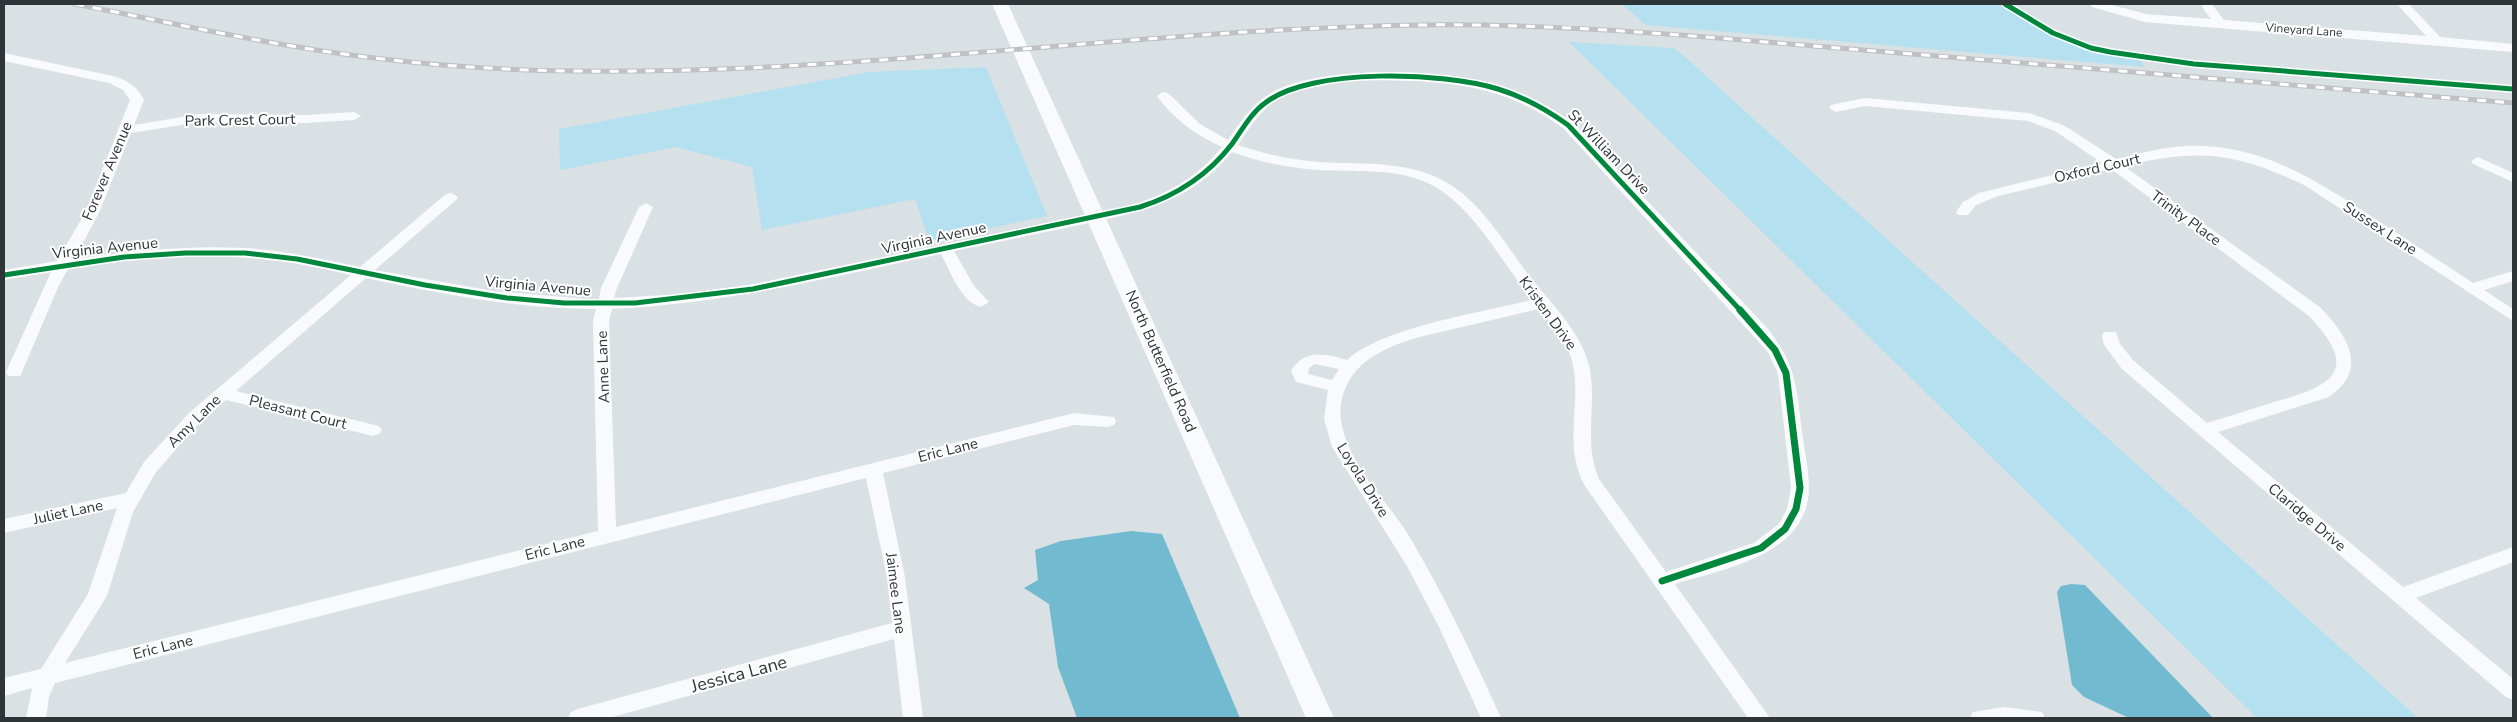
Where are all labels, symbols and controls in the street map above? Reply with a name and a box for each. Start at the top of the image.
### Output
street label: Vineyard Lane [2264,19,2343,41]
street label: St William Drive [1563,105,1655,199]
street label: Park Crest Court [184,109,296,131]
street label: Forever Avenue [77,119,137,223]
street label: Oxford Court [2052,148,2143,188]
street label: Trinity Place [2147,186,2225,250]
street label: Sussex Lane [2339,197,2421,259]
street label: Virginia Avenue [879,217,988,259]
street label: Virginia Avenue [50,233,159,264]
street label: Virginia Avenue [483,271,592,301]
street label: Kristen Drive [1514,272,1582,354]
street label: North Butterfield Road [1121,287,1201,435]
street label: Anne Lane [592,330,614,404]
street label: Amy Lane [163,390,225,452]
street label: Pleasant Court [247,390,350,434]
street label: Eric Lane [916,433,980,467]
street label: Loyola Drive [1332,439,1394,521]
street label: Claridge Drive [2264,478,2350,556]
street label: Juliet Lane [30,495,105,529]
street label: Eric Lane [523,531,587,565]
street label: Jaimee Lane [881,550,911,635]
street label: Eric Lane [131,630,195,664]
street label: Jessica Lane [687,650,790,699]

